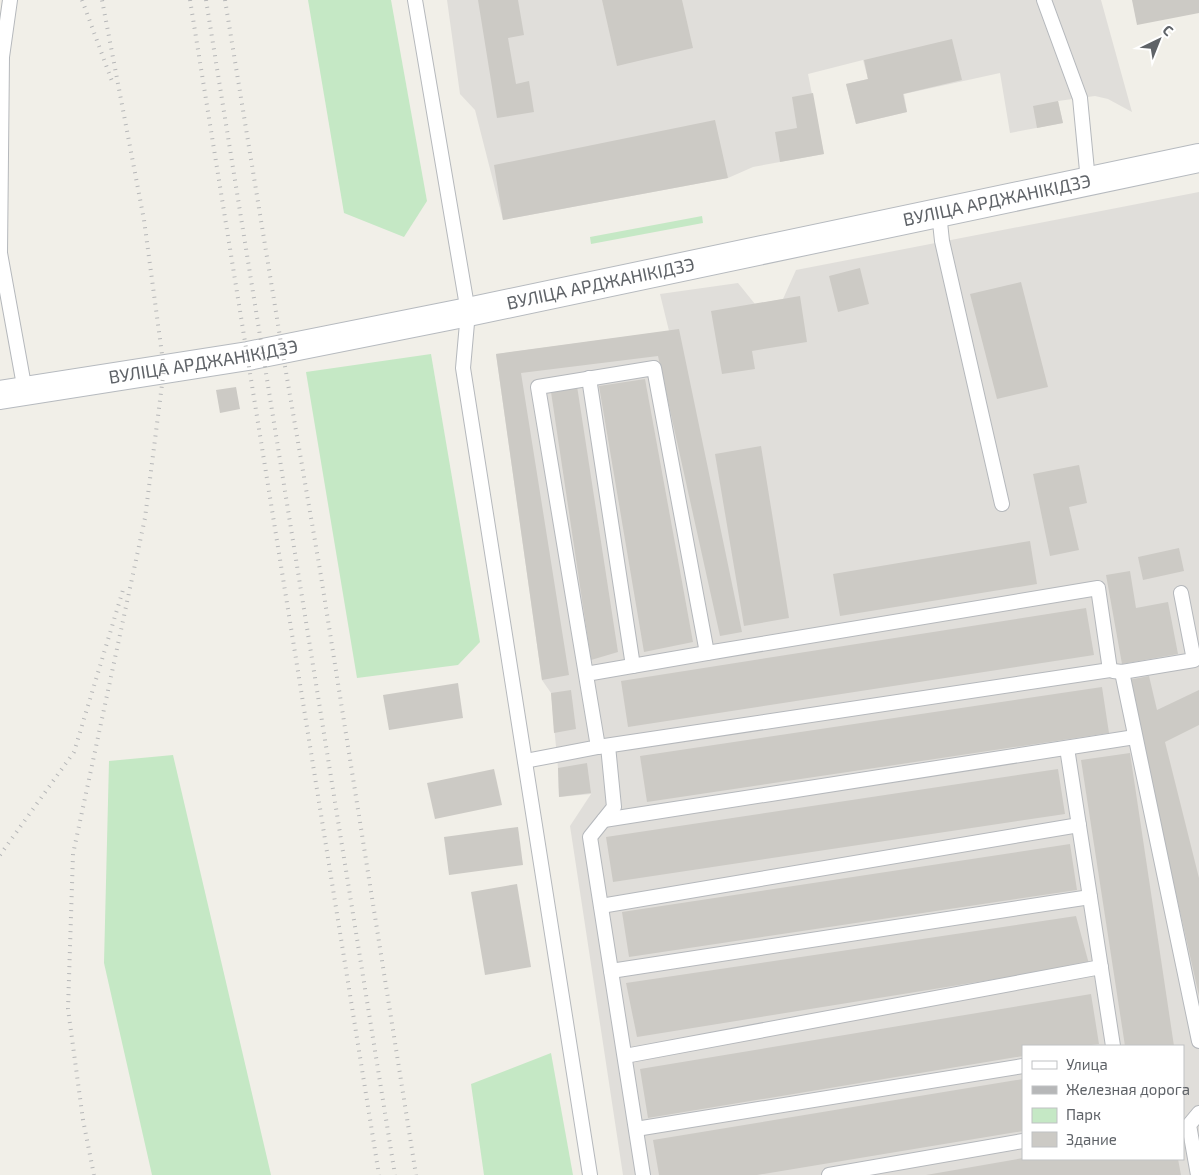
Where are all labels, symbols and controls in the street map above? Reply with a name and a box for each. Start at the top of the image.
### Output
north arrow [1134,15,1184,65]
text: С [1159,21,1177,39]
street label: ВУЛІЦА АРДЖАНІКІДЗЭ [901,169,1093,230]
street label: ВУЛІЦА АРДЖАНІКІДЗЭ [504,253,696,314]
street label: ВУЛІЦА АРДЖАНІКІДЗЭ [107,334,300,388]
legend [1022,1045,1184,1160]
text: Улица [1066,1055,1108,1073]
text: Железная дорога [1066,1080,1190,1098]
text: Парк [1066,1105,1101,1123]
text: Здание [1066,1130,1117,1148]

